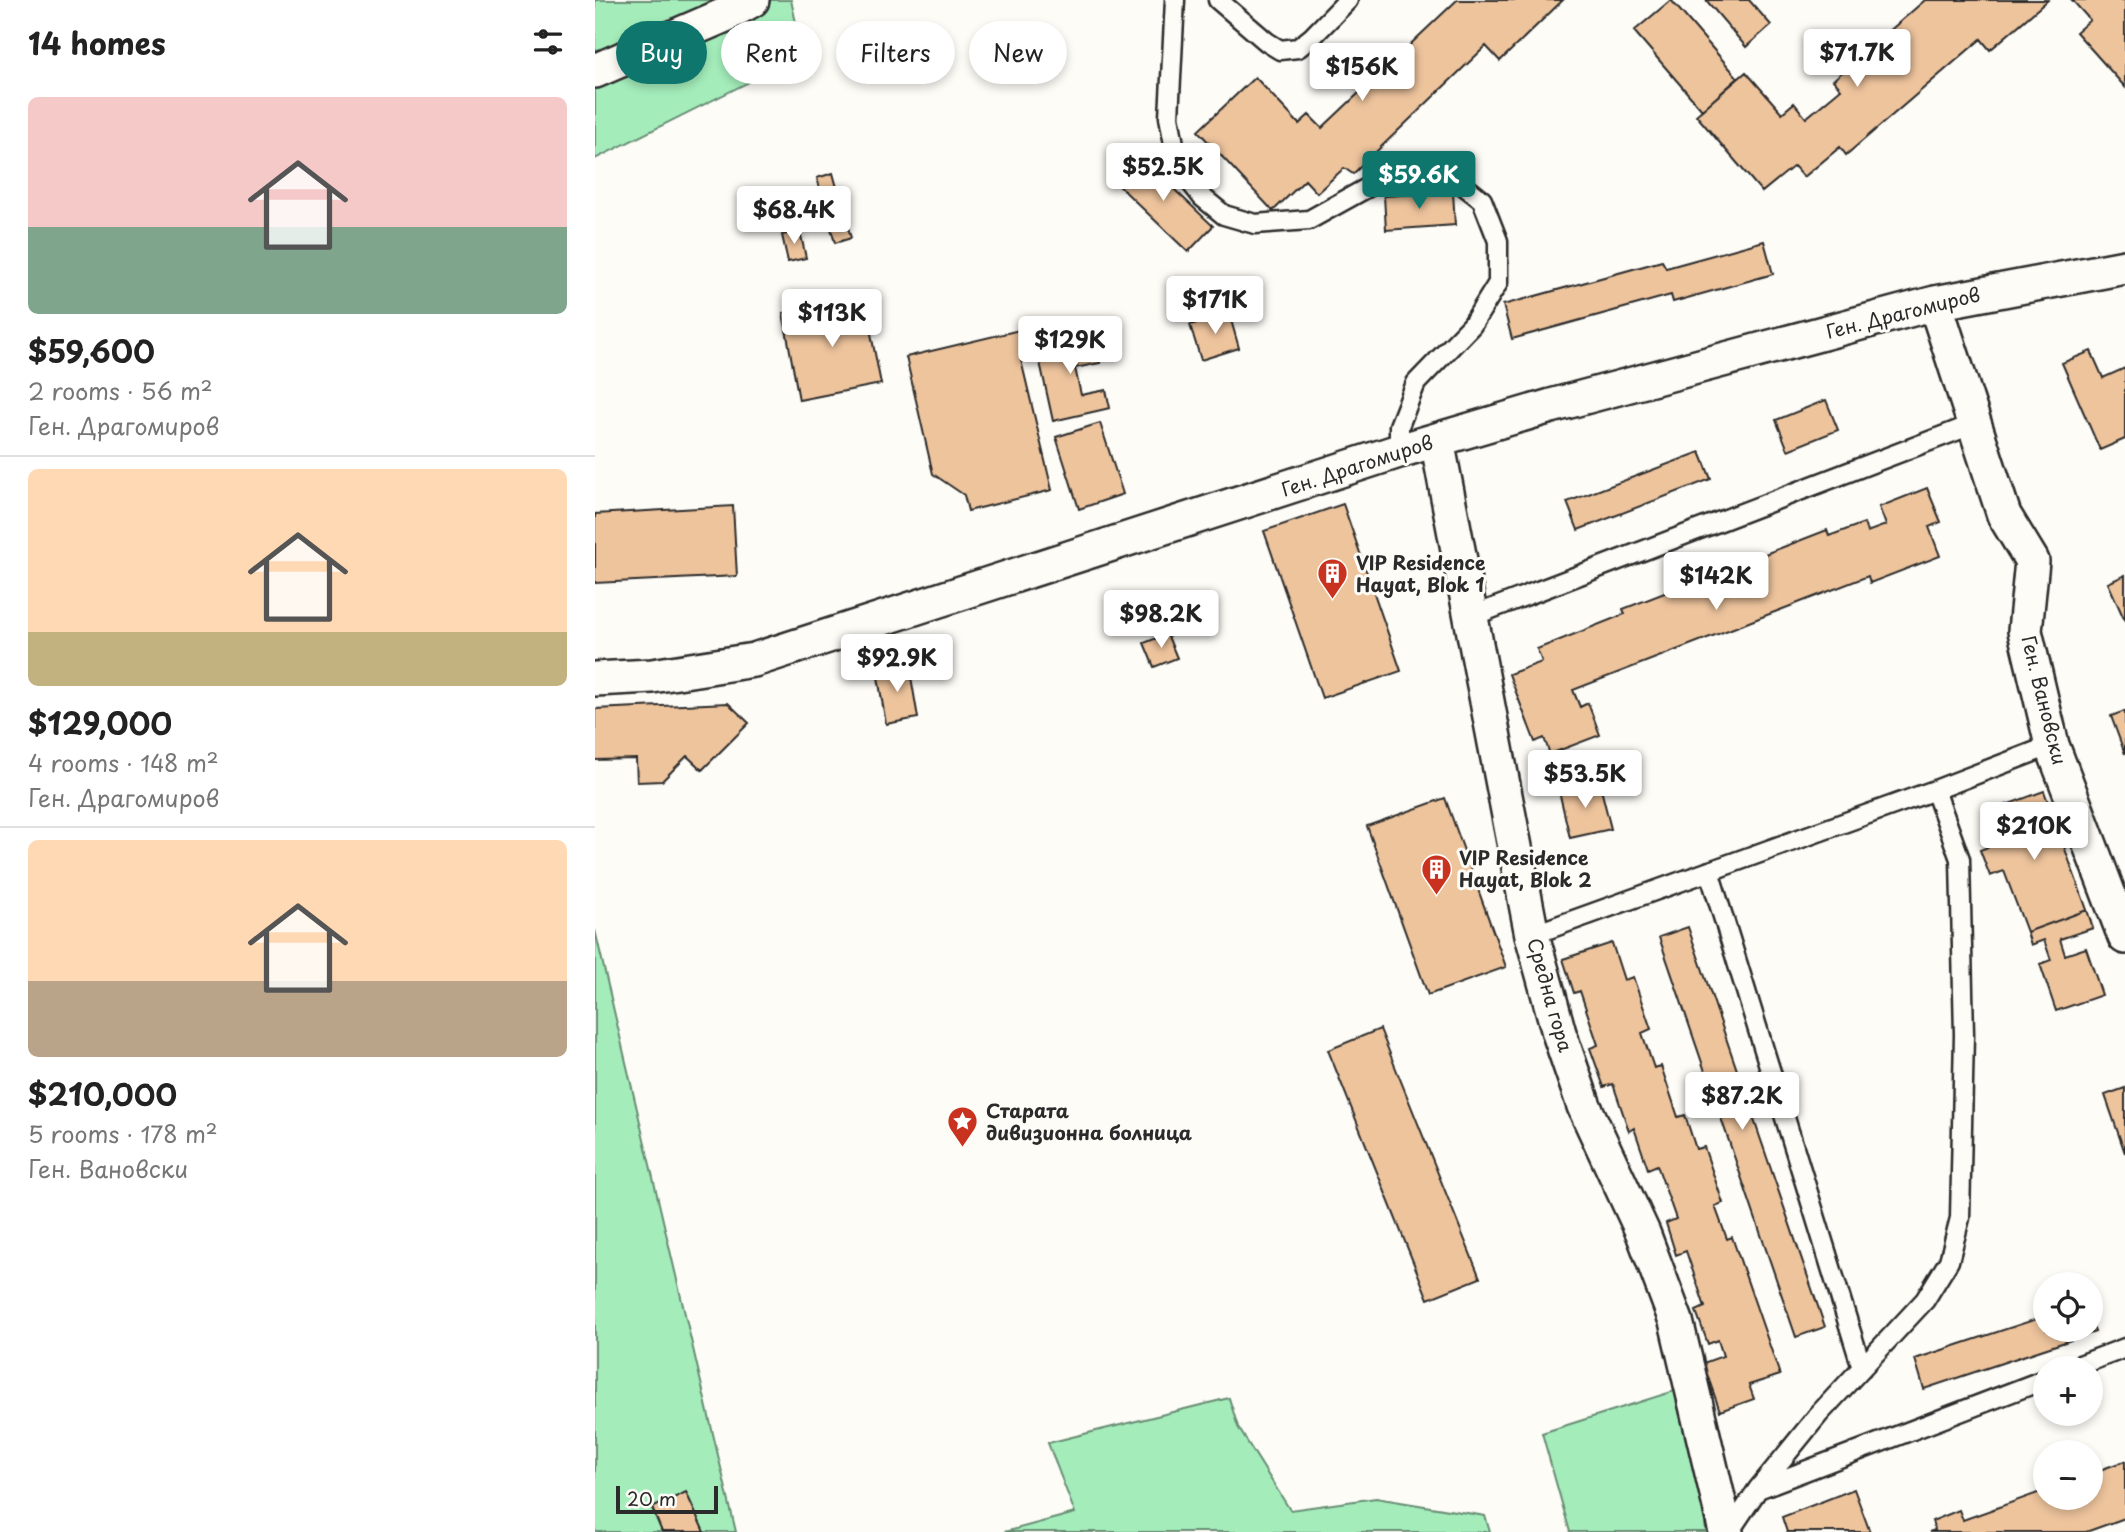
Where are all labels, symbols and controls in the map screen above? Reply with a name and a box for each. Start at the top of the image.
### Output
text: 14 homes [28,20,166,65]
chip: Buy [616,21,707,84]
chip: Rent [721,21,822,84]
chip: Filters [836,21,955,84]
chip: New [969,21,1067,84]
icon: filters [529,23,567,61]
pin: $71.7K [1800,29,1914,89]
text: $71.7K [1820,34,1894,69]
pin: $156K [1313,43,1411,103]
text: $156K [1326,48,1398,83]
icon: home [235,142,361,268]
pin: $52.5K [1106,144,1220,203]
text: $52.5K [1122,148,1204,183]
pin: $59.6K [1362,152,1476,211]
text: $59.6K [1378,156,1460,191]
pin: $68.4K [737,187,851,246]
text: $68.4K [753,191,835,226]
pin: $171K [1166,276,1264,336]
street label: Ген. Драгомиров [1823,279,1983,345]
text: $171K [1182,281,1248,316]
pin: $113K [783,290,881,349]
text: $113K [798,294,866,329]
pin: $129K [1021,316,1119,376]
text: $129K [1034,321,1106,356]
text: $59,600 [28,328,155,373]
text: 2 rooms · 56 m² [28,373,213,408]
text: Ген. Драгомиров [28,408,219,443]
street label: Ген. Драгомиров [1277,427,1436,503]
icon: home [235,514,361,640]
place label: VIP Residence Hayat, Blok 1 [1356,548,1485,598]
pin: $142K [1667,552,1765,612]
building icon: VIP Residence Hayat, Blok 1 [1316,557,1350,601]
text: $142K [1680,557,1753,592]
pin: $98.2K [1104,590,1218,650]
text: $98.2K [1120,595,1202,630]
street label: Ген. Вановски [2015,632,2075,767]
pin: $92.9K [840,634,954,694]
text: $92.9K [857,639,937,674]
text: $129,000 [28,700,172,745]
text: 4 rooms · 148 m² [28,745,219,780]
pin: $53.5K [1528,750,1642,810]
text: $53.5K [1544,755,1626,790]
text: Ген. Драгомиров [28,780,219,815]
pin: $210K [1985,802,2083,862]
text: $210K [1996,807,2072,842]
place label: VIP Residence Hayat, Blok 2 [1459,843,1592,893]
building icon: VIP Residence Hayat, Blok 2 [1419,852,1453,896]
icon: home [235,885,361,1011]
street label: Средна гора [1521,934,1581,1055]
text: $210,000 [28,1071,177,1116]
pin: $87.2K [1685,1072,1799,1132]
text: $87.2K [1701,1077,1783,1112]
place label: Старата дивизионна болница [986,1096,1192,1146]
place icon: Старата дивизионна болница [946,1105,980,1149]
text: 5 rooms · 178 m² [28,1116,218,1151]
text: Ген. Вановски [28,1151,188,1186]
map controls [2033,1272,2103,1510]
button: locate [2033,1272,2103,1342]
button: + [2033,1356,2103,1426]
button: − [2033,1440,2103,1510]
scale bar [616,1483,717,1515]
text: 20 m [627,1484,676,1512]

